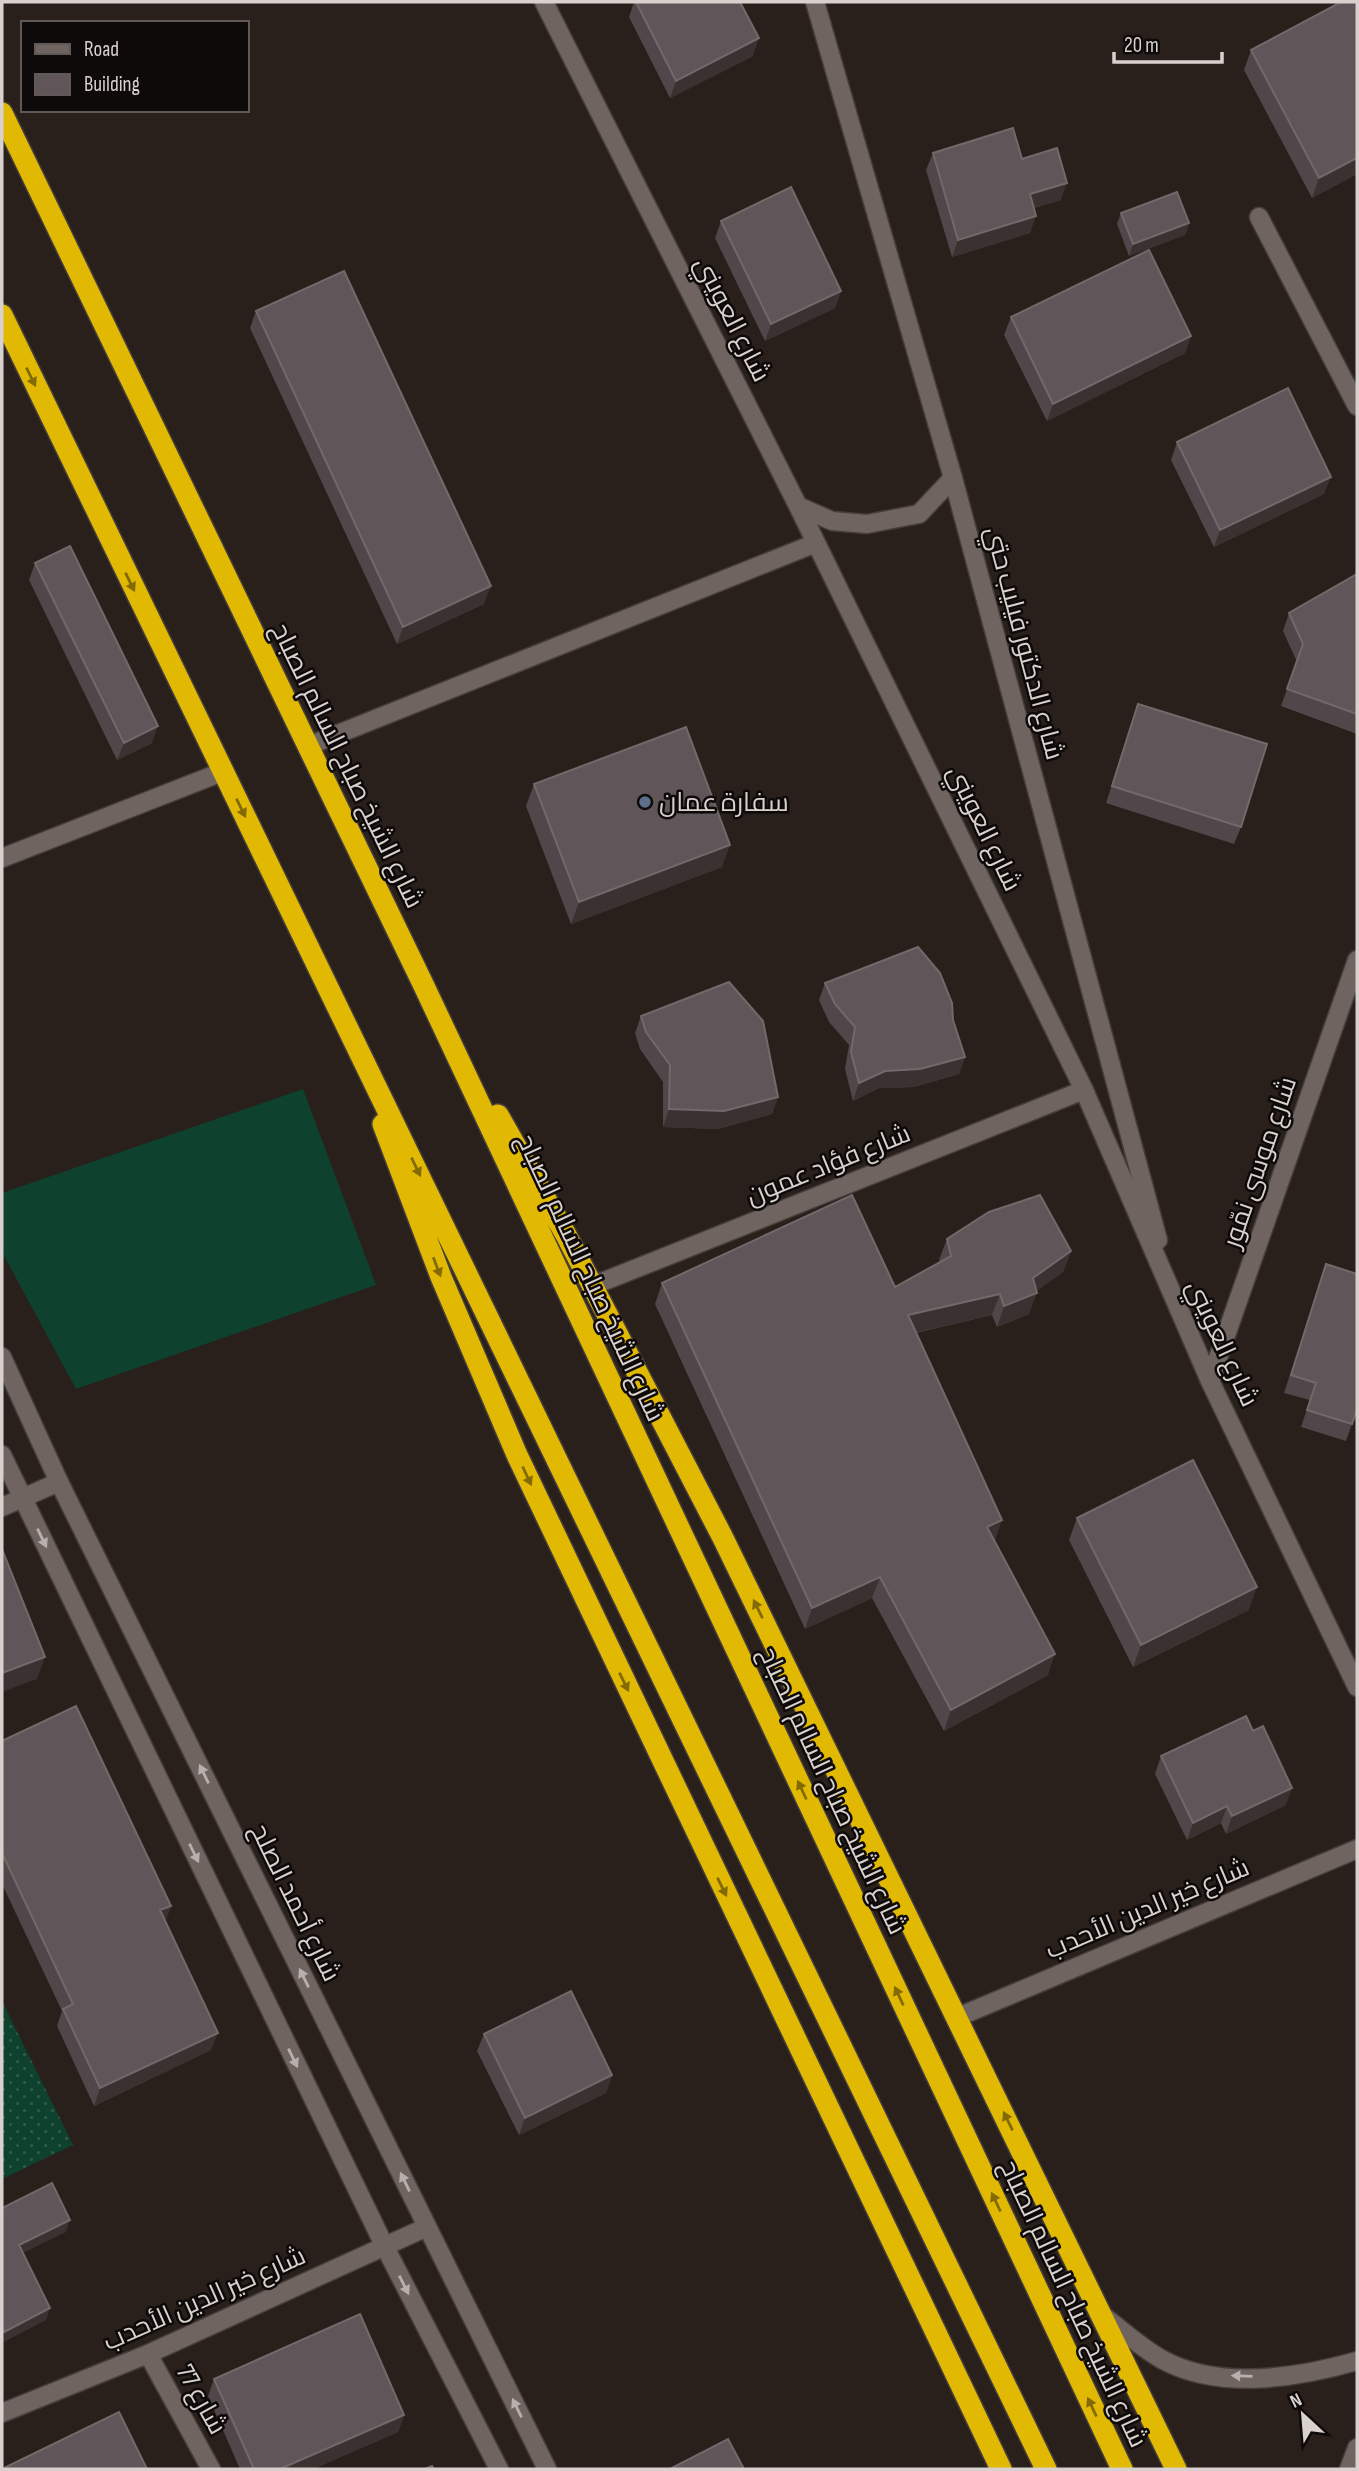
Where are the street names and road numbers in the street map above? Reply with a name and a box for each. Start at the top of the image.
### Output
street label: شارع العويني [683,252,776,389]
street label: شارع الدكتور فيليب حتي [974,523,1070,764]
street label: شارع الشيخ صباح السالم الصباح [263,618,429,914]
street label: شارع العويني [936,761,1027,898]
street label: شارع موسى نمّور [1216,1073,1304,1254]
street label: شارع فؤاد عمون [742,1118,915,1212]
street label: شارع الشيخ صباح السالم الصباح [508,1129,670,1427]
street label: شارع العويني [1175,1275,1264,1414]
street label: شارع الشيخ صباح السالم الصباح [750,1642,912,1940]
street label: شارع أحمد الصلح [243,1817,349,1987]
street label: شارع خير الدين الأحدب [1041,1852,1254,1966]
street label: شارع الشيخ صباح السالم الصباح [991,2155,1153,2453]
street label: شارع خير الدين الأحدب [99,2241,311,2358]
street label: شارع 77 [169,2359,233,2440]

